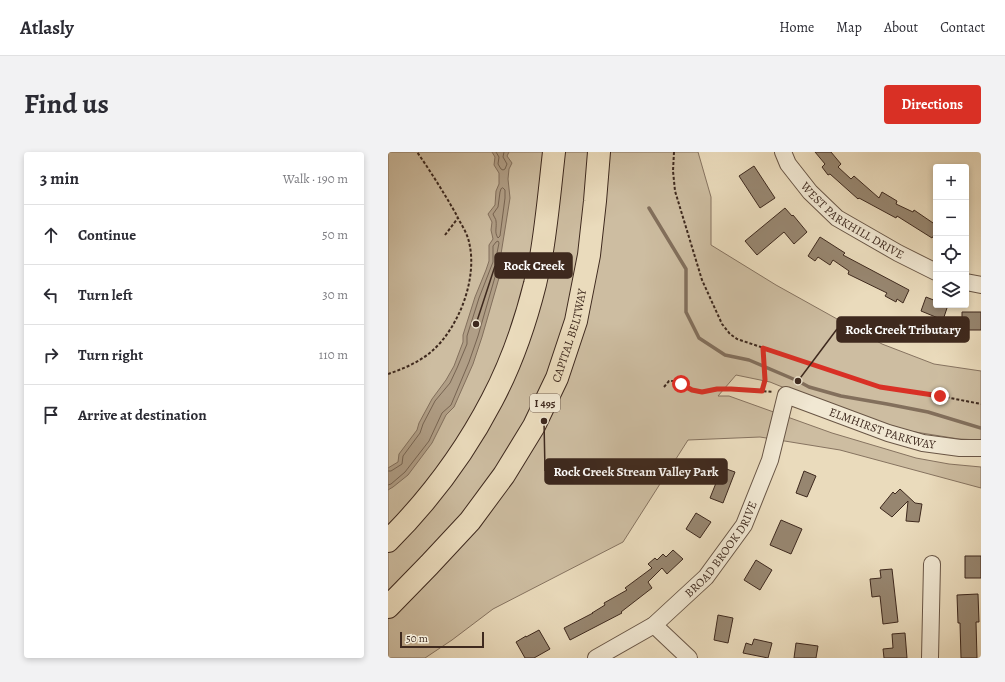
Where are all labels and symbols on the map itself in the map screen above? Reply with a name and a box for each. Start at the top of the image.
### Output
street label: WEST PARKHILL DRIVE [796,178,907,263]
callout: Rock Creek [495,253,572,278]
text: Rock Creek [504,257,565,274]
street label: CAPITAL BELTWAY [548,287,590,385]
callout: Rock Creek Tributary [837,317,969,342]
text: Rock Creek Tributary [845,321,962,338]
route start [672,375,690,393]
route end [931,387,949,405]
road number: I 495 [530,394,560,412]
street label: ELMHIRST PARKWAY [827,404,937,453]
callout: Rock Creek Stream Valley Park [545,459,727,484]
text: Rock Creek Stream Valley Park [553,463,719,480]
street label: BROAD BROOK DRIVE [681,499,761,601]
scale bar [400,630,484,649]

